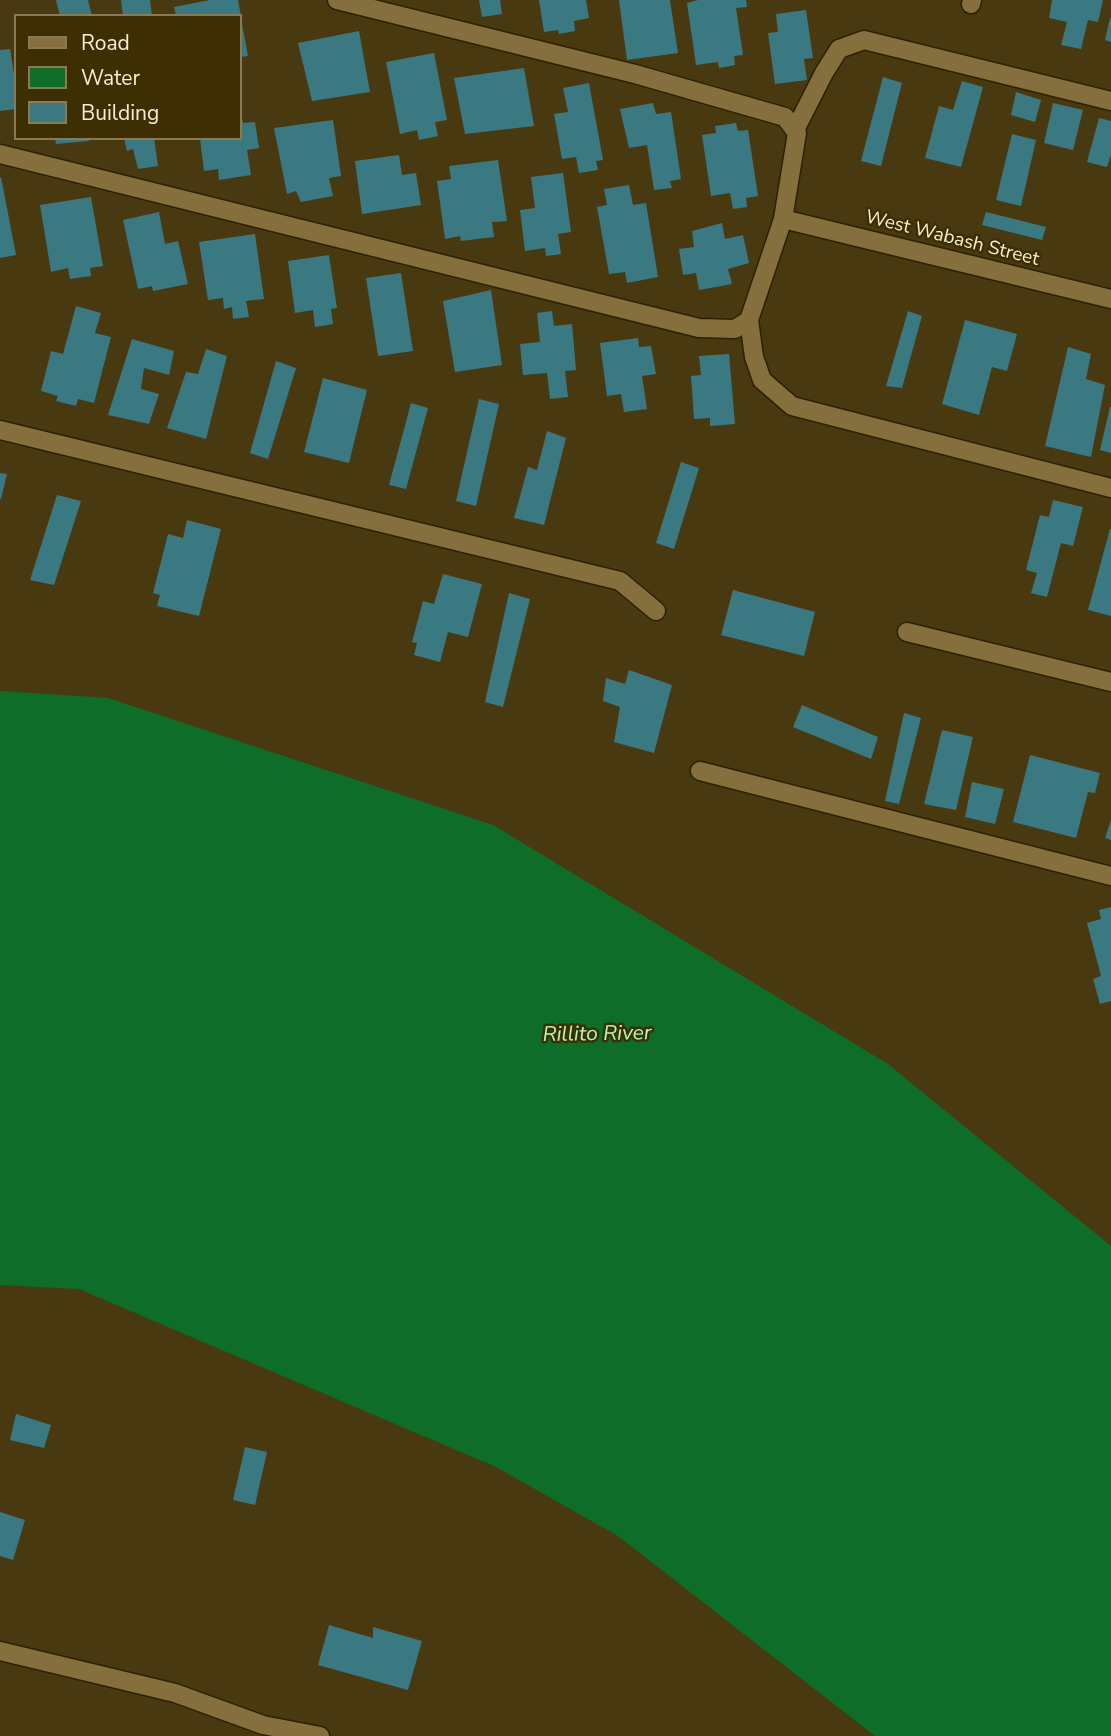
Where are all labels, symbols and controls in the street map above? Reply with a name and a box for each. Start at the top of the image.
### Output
legend [14,14,242,140]
text: Road [81,29,130,57]
text: Water [81,64,140,92]
text: Building [81,99,159,127]
street label: West Wabash Street [863,206,1041,272]
water label: Rillito River [542,1021,652,1049]

